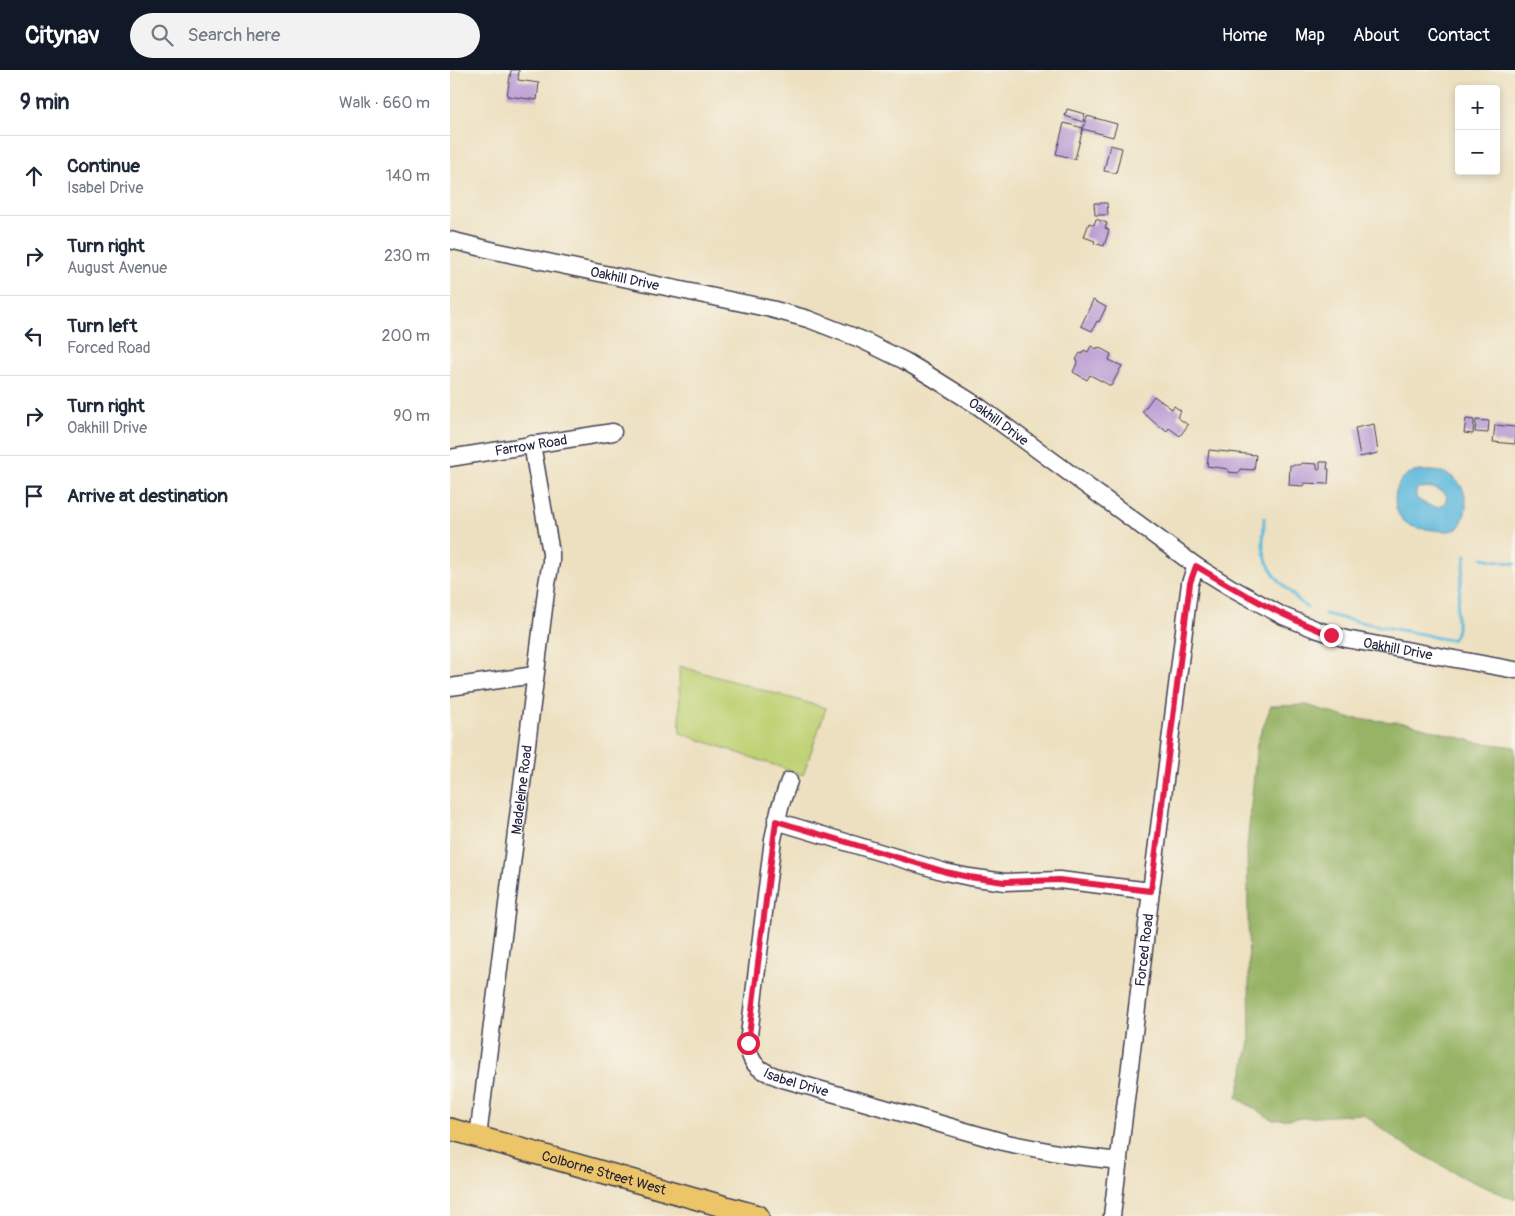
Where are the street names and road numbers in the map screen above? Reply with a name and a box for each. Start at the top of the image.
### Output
street label: Oakhill Drive [589,263,661,294]
street label: Oakhill Drive [965,394,1032,449]
street label: Farrow Road [494,431,568,460]
street label: Oakhill Drive [1362,634,1434,664]
street label: Madeleine Road [508,744,536,835]
street label: Forced Road [1132,912,1157,987]
street label: Isabel Drive [761,1064,830,1101]
street label: Colborne Street West [540,1147,668,1199]

